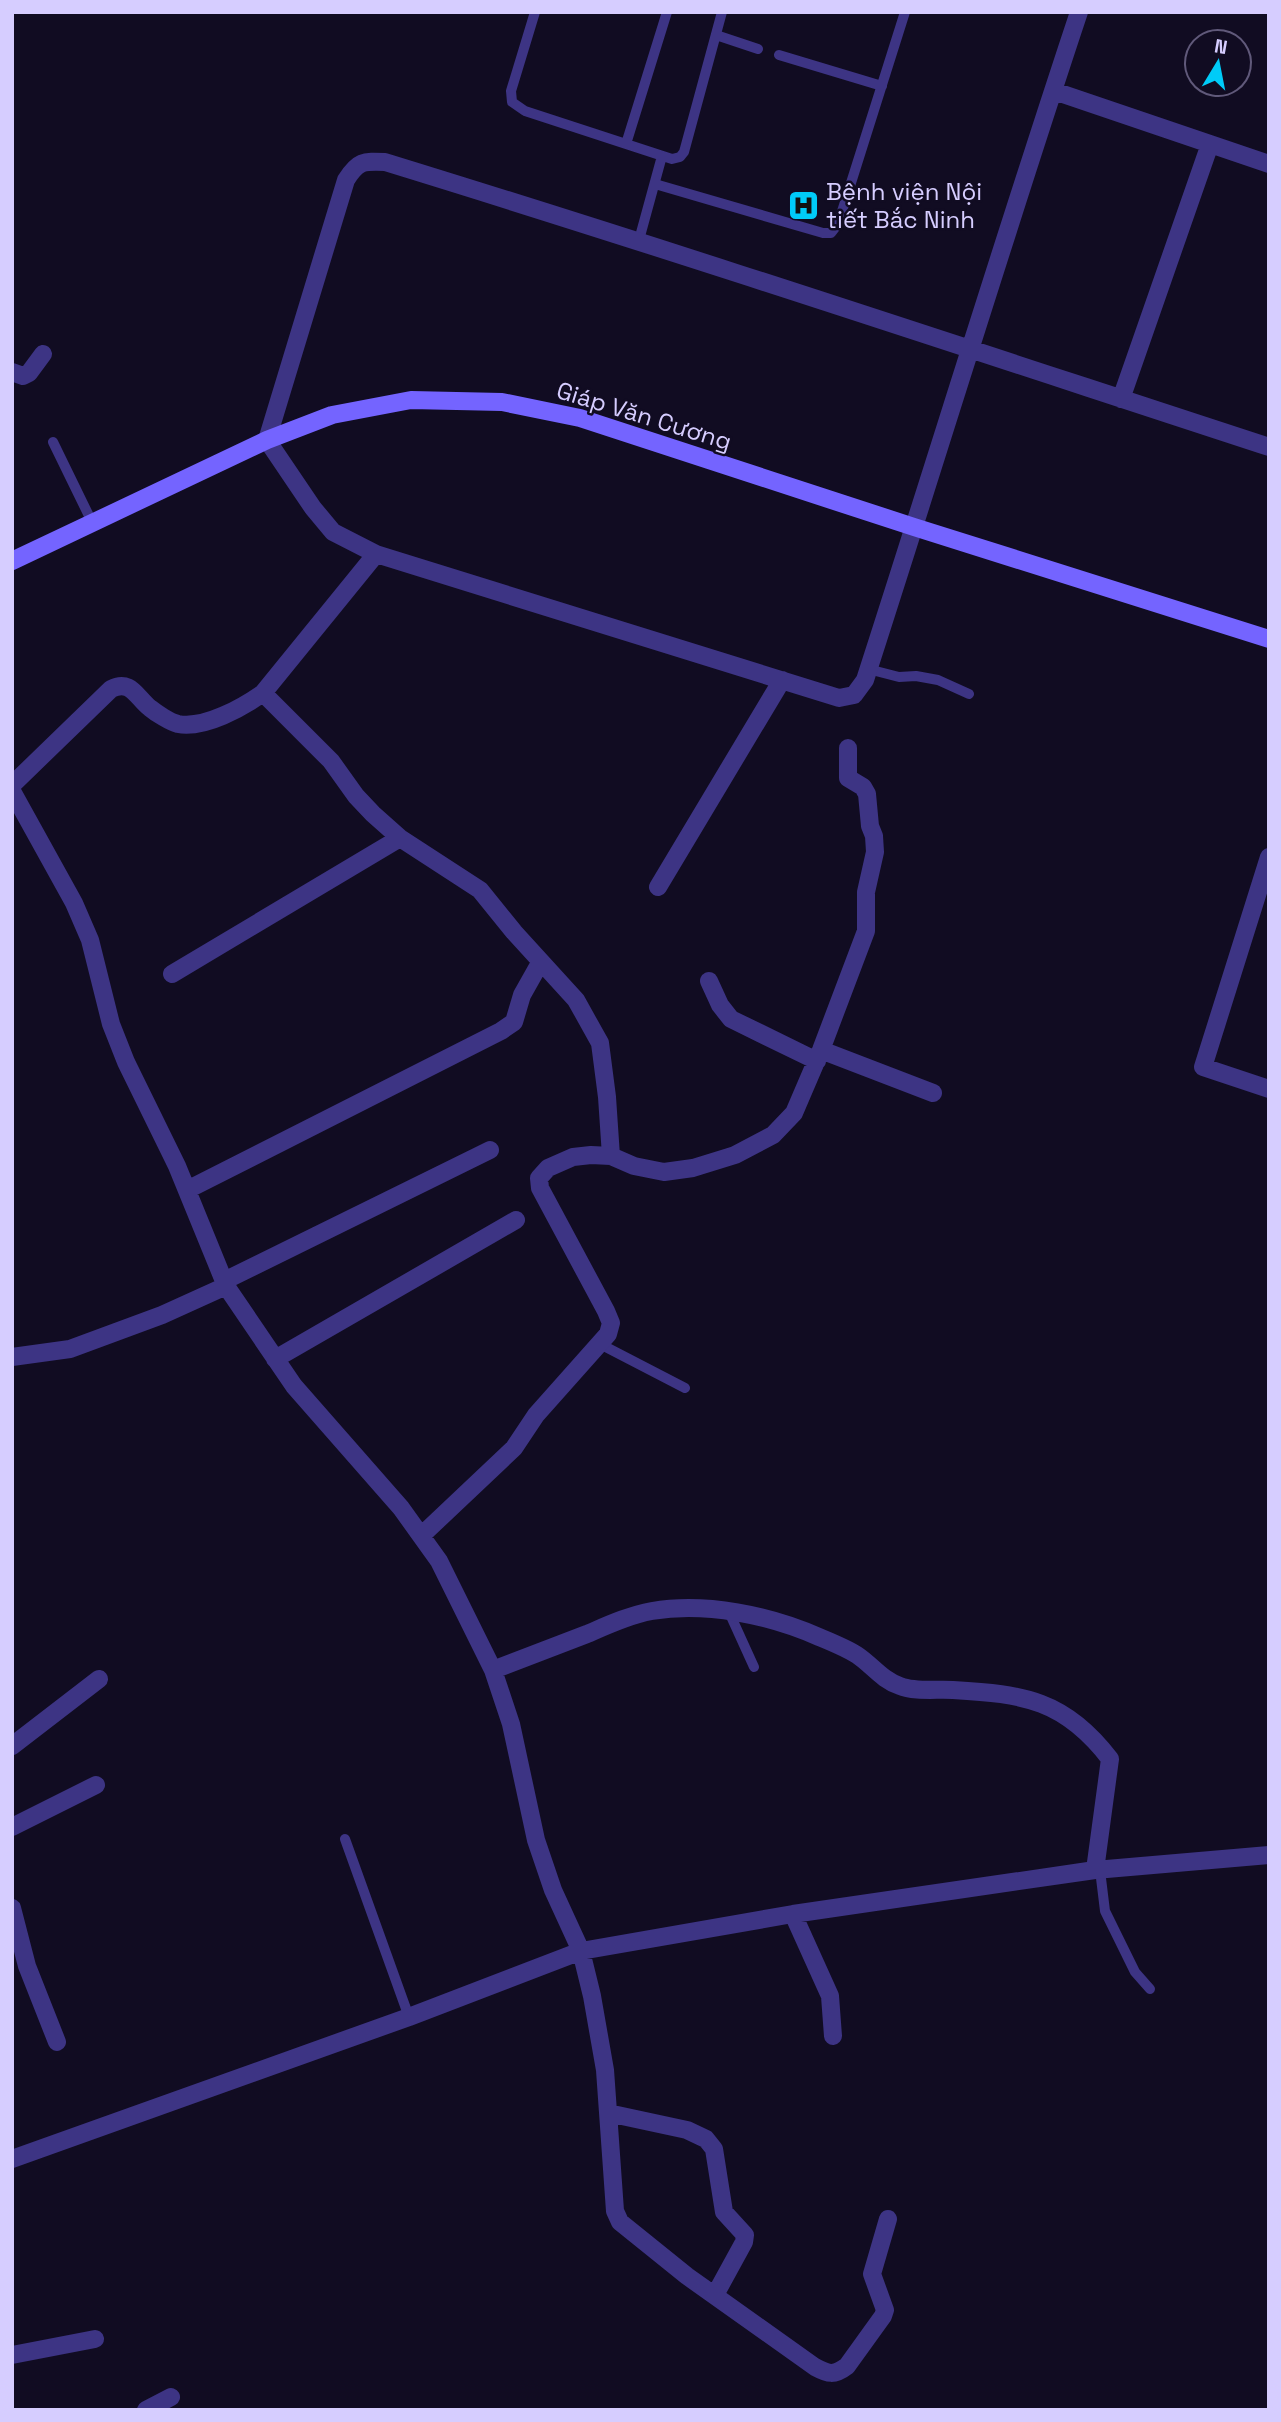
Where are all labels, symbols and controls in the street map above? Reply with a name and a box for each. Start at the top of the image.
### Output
north arrow [1183,28,1253,98]
text: N [1212,33,1229,60]
place label: Bệnh viện Nội tiết Bắc Ninh [826,176,982,235]
hospital icon: Bệnh viện Nội tiết Bắc Ninh [786,189,820,223]
street label: Giáp Văn Cương [553,374,735,457]

